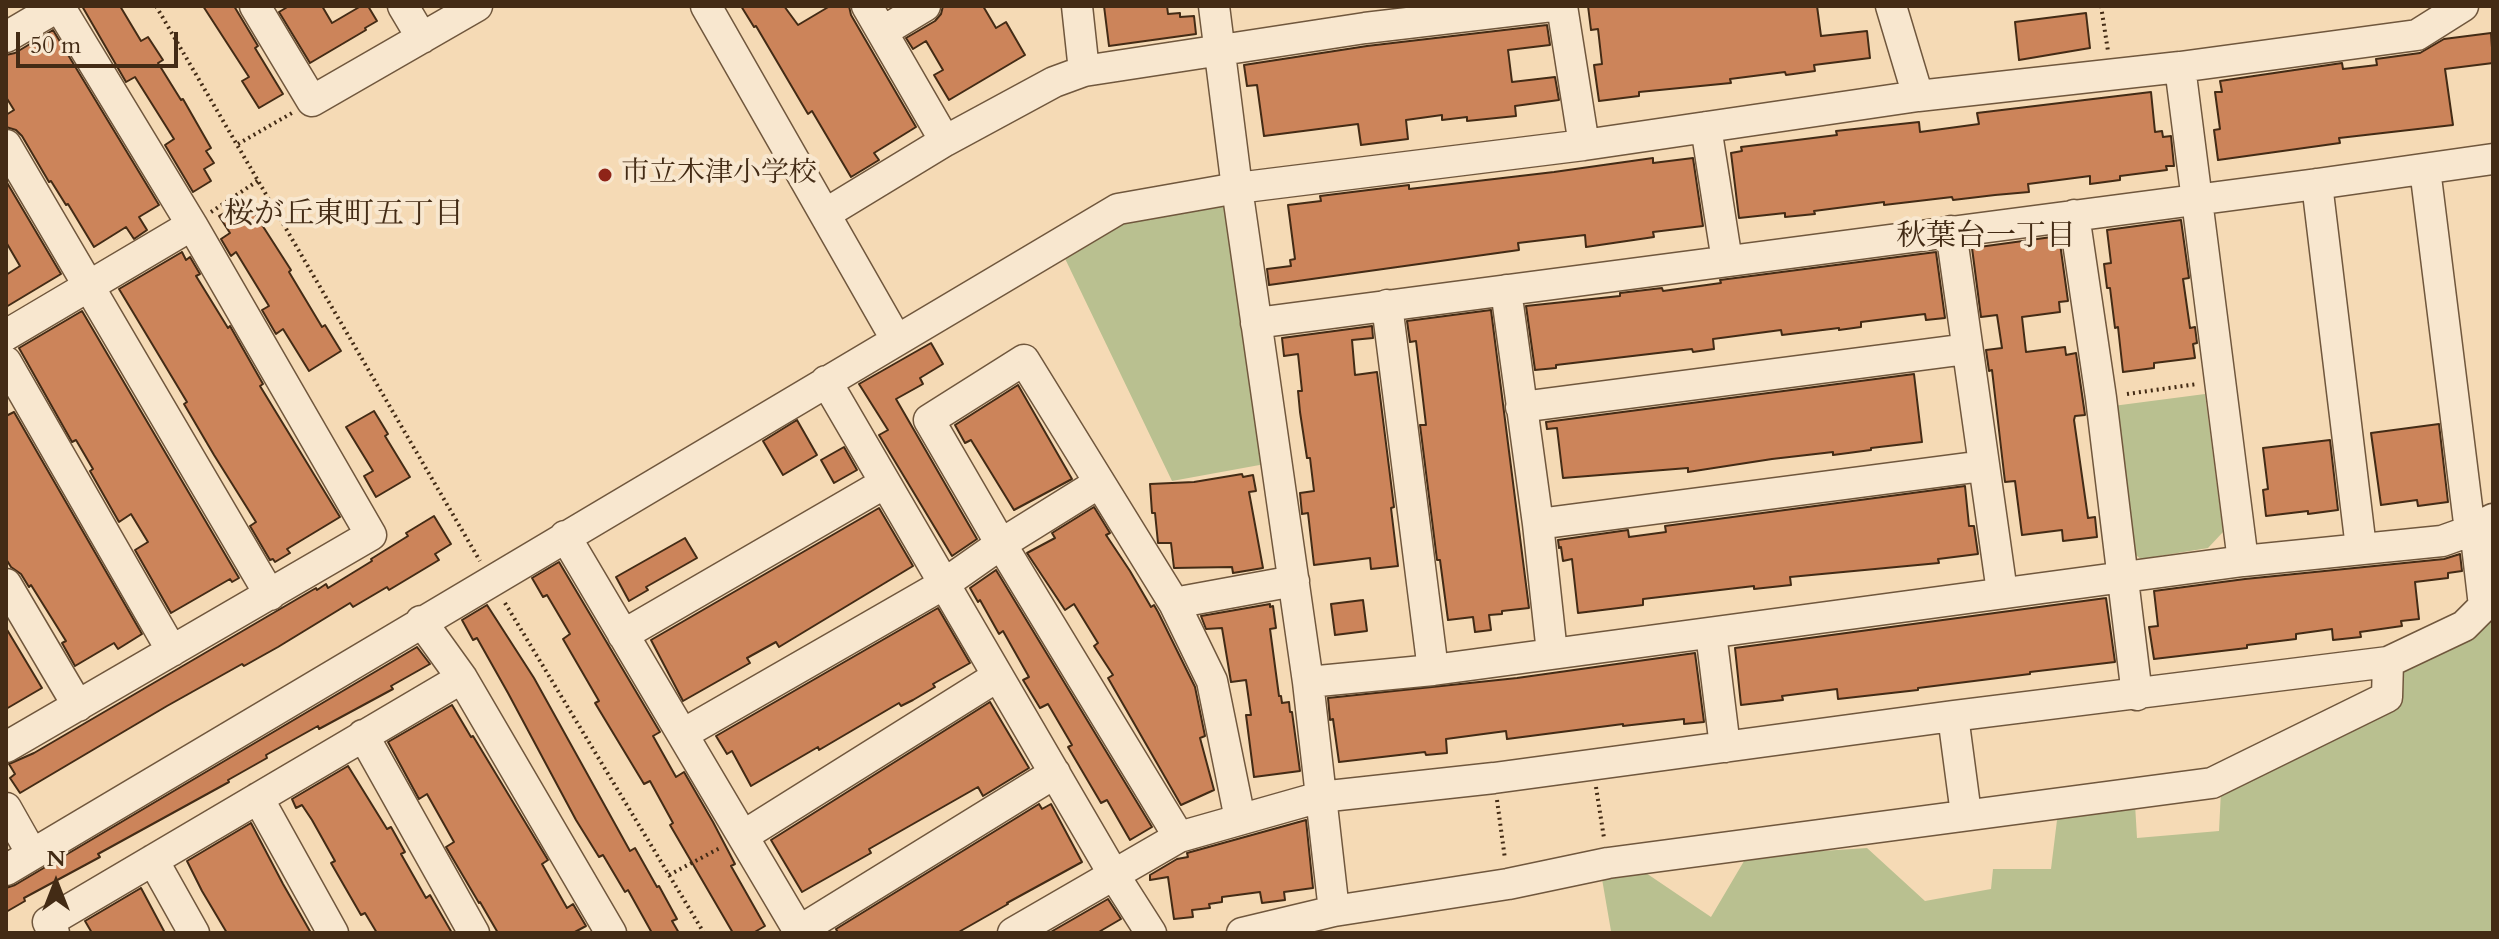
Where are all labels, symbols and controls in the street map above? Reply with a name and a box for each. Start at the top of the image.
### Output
scale bar [20,16,182,66]
text: 50 m [30,29,81,62]
place label: 市立木津小学校 [621,158,817,192]
marker: 市立木津小学校 [596,166,614,184]
district label: 桜が丘東町五丁目 [224,198,464,234]
district label: 秋葉台一丁目 [1896,220,2076,256]
north arrow [16,843,96,923]
text: N [46,844,66,874]

